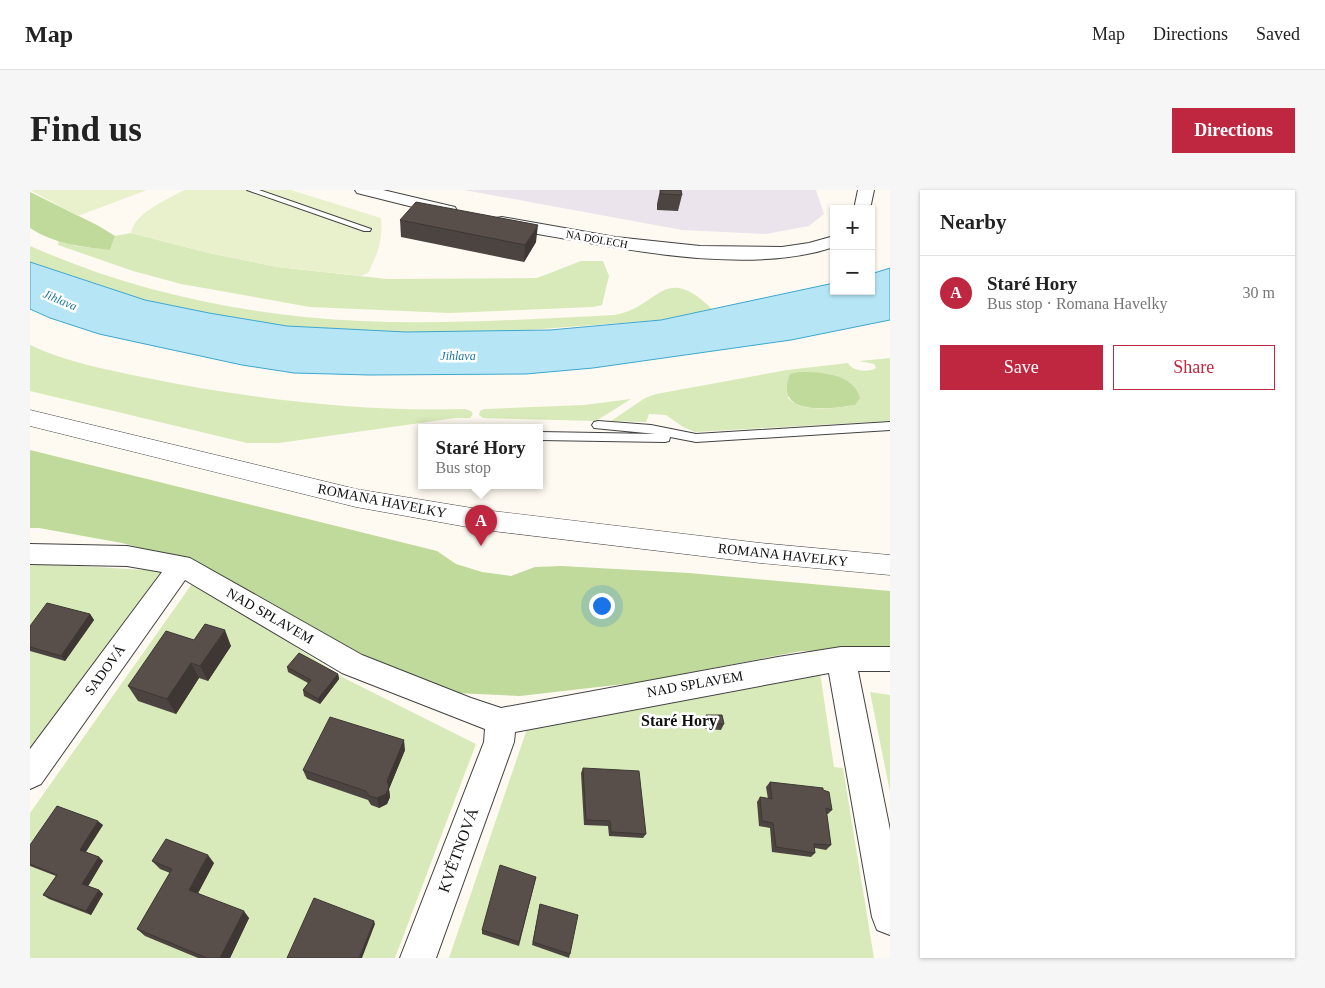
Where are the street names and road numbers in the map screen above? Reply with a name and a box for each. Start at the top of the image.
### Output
street label: NA DOLECH [565,228,629,250]
street label: ROMANA HAVELKY [316,481,448,521]
street label: ROMANA HAVELKY [717,541,849,569]
street label: NAD SPLAVEM [224,585,316,647]
street label: SADOVÁ [81,641,129,698]
street label: NAD SPLAVEM [646,668,745,700]
street label: KVĚTNOVÁ [434,805,481,895]

